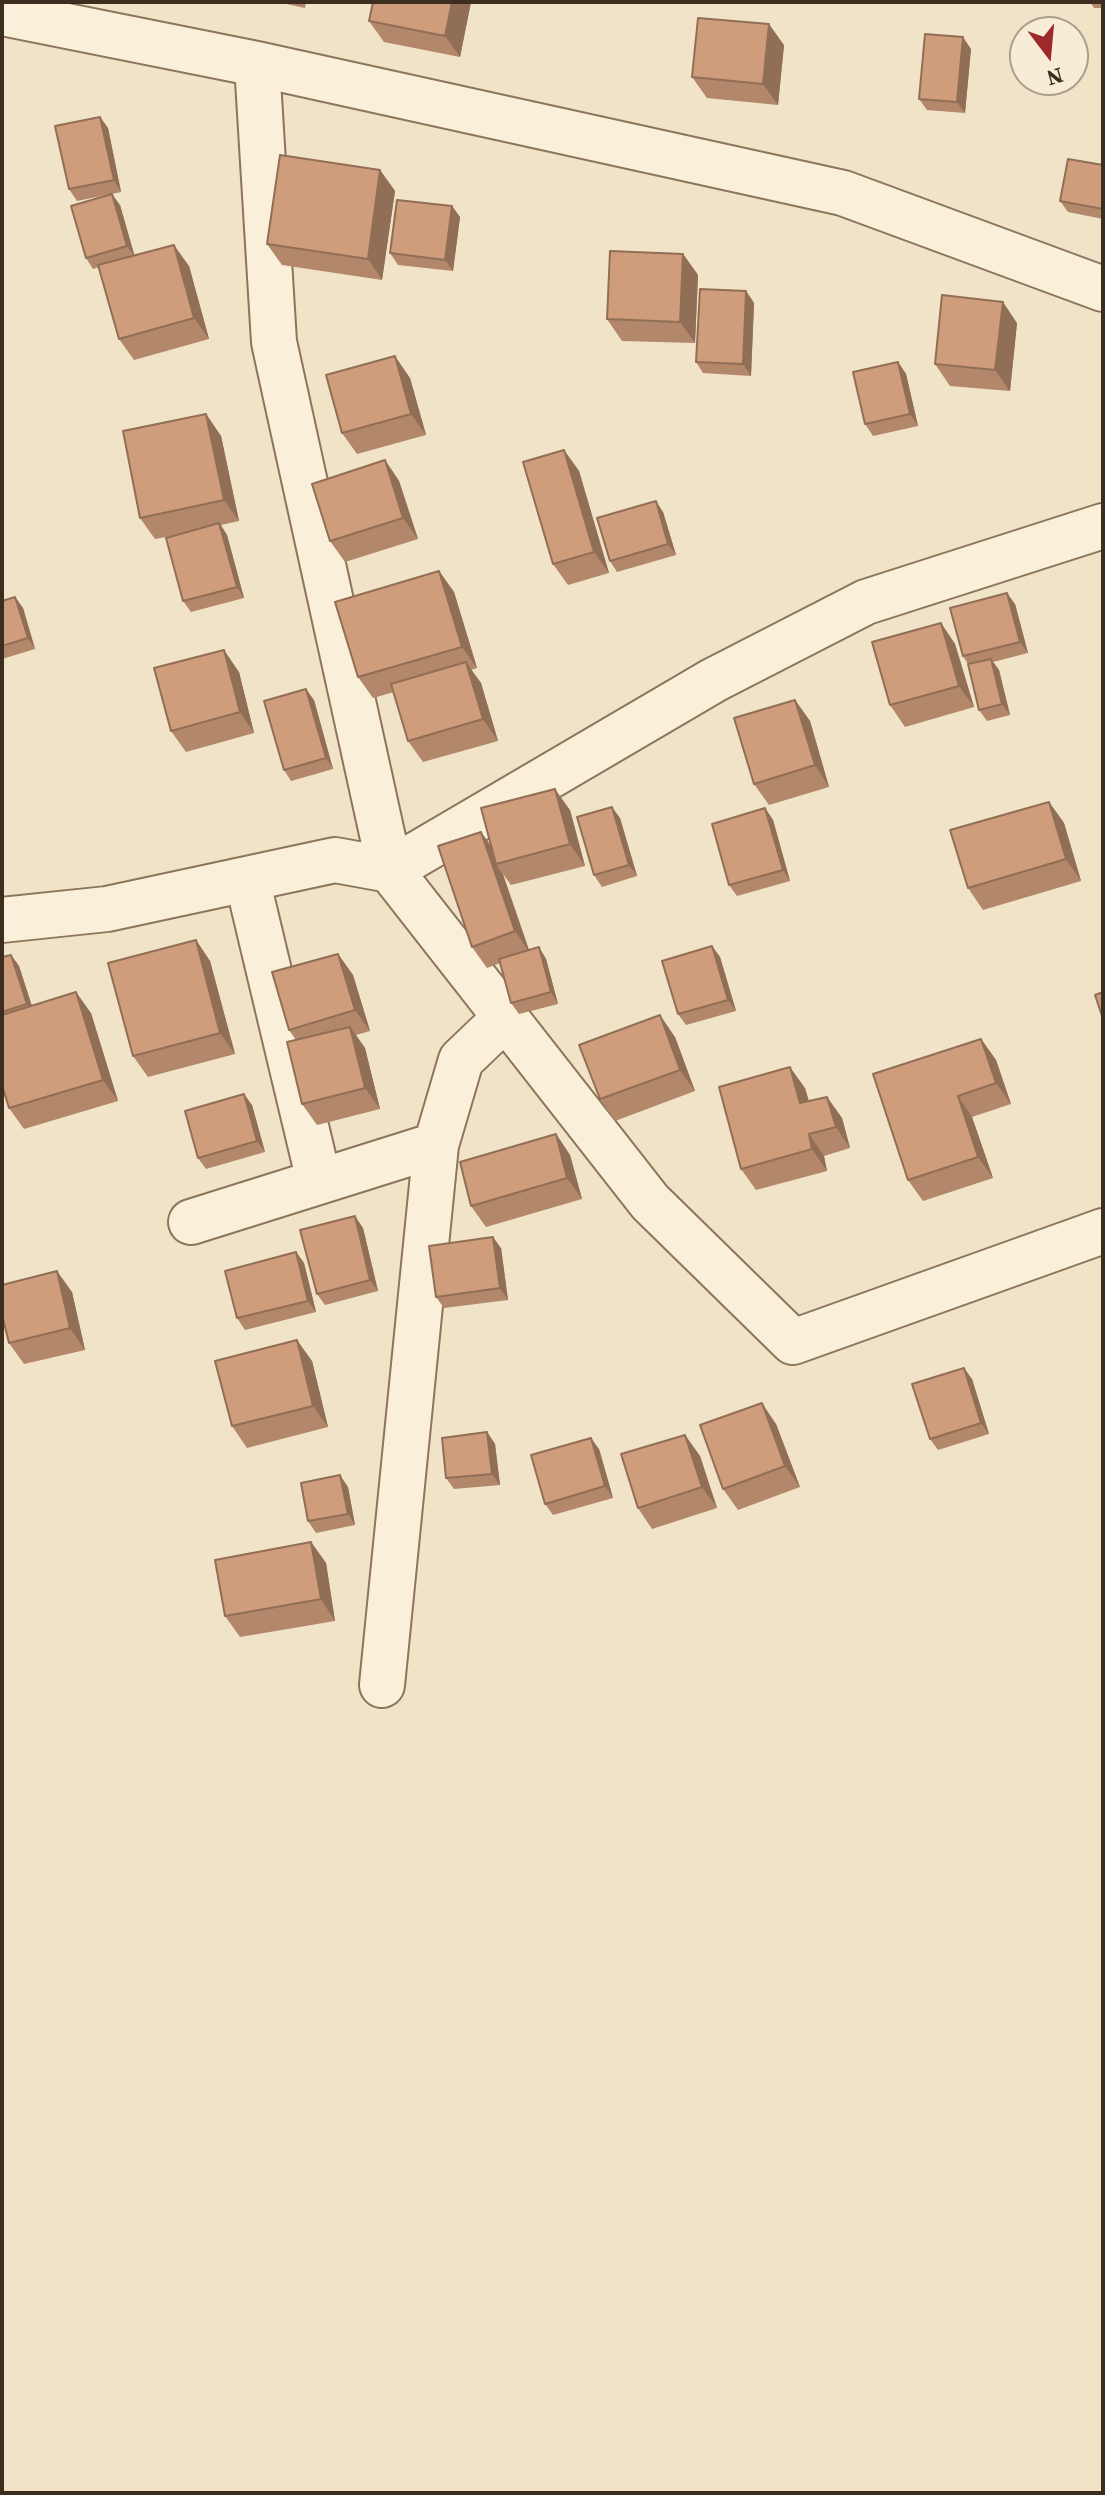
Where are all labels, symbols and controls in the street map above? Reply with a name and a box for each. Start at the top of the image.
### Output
north arrow [1009,16,1089,96]
text: N [1043,61,1067,94]

